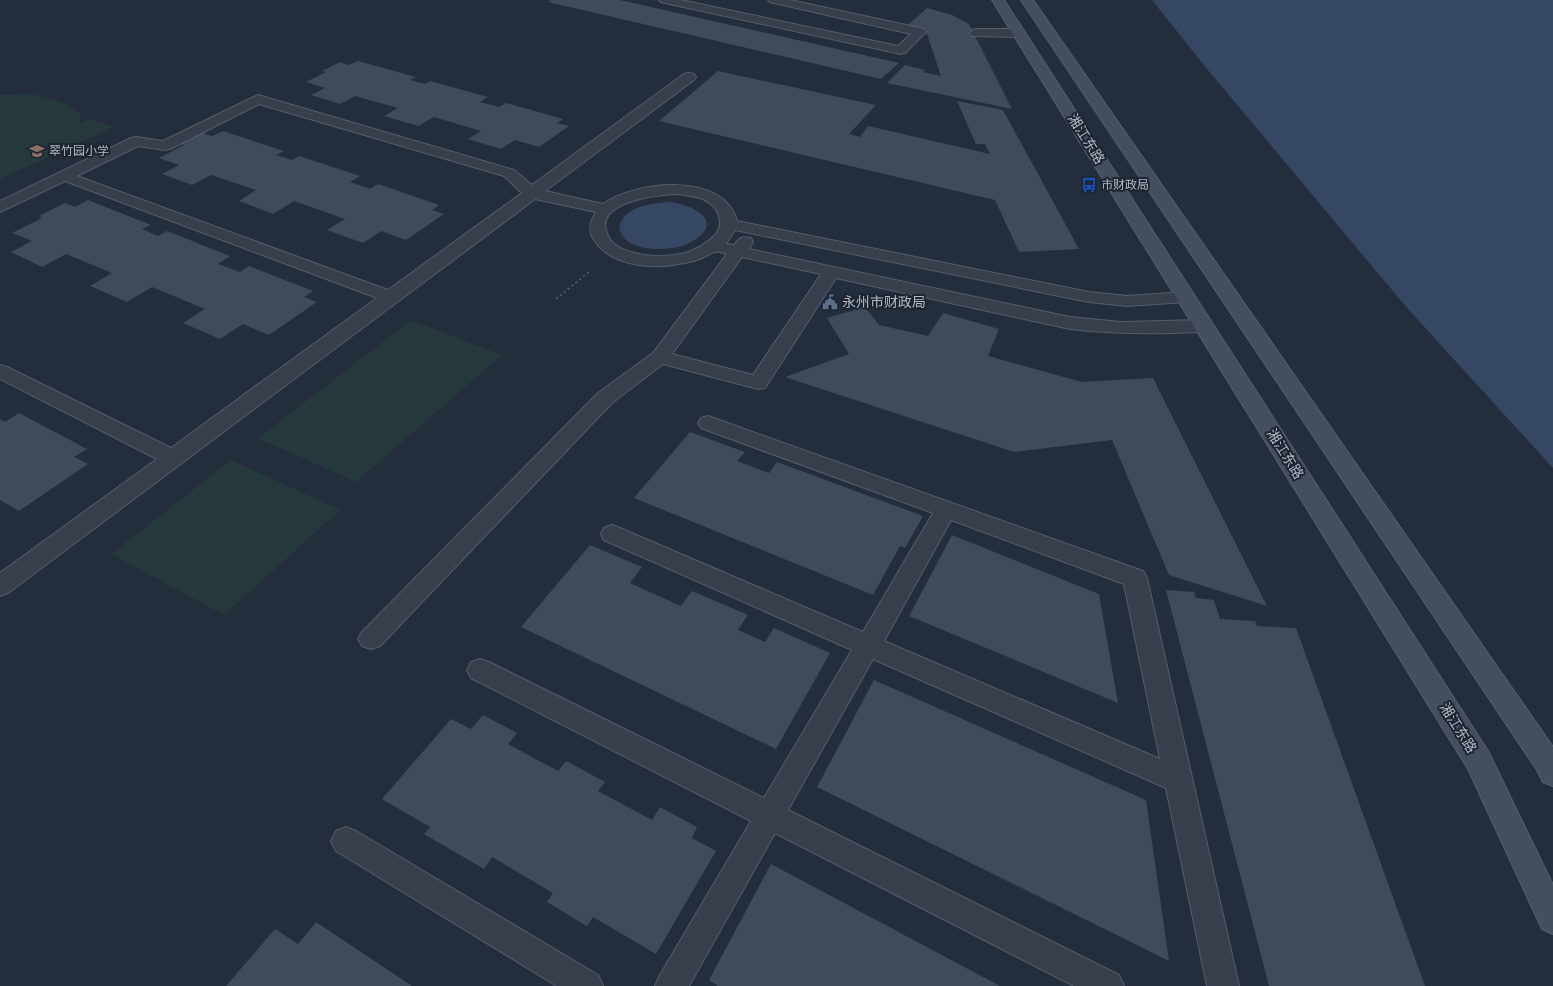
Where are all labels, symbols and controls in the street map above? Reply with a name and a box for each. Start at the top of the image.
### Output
street label: 湘江东路 [1063,110,1109,168]
school or university icon: 翠竹园小学 [28,142,46,160]
place label: 翠竹园小学 [49,143,109,159]
bus stop icon: 市财政局 [1080,176,1098,194]
place label: 市财政局 [1101,177,1149,193]
public building icon: 永州市财政局 [821,293,839,311]
place label: 永州市财政局 [842,293,926,312]
street label: 湘江东路 [1262,425,1308,483]
street label: 湘江东路 [1435,699,1481,757]

